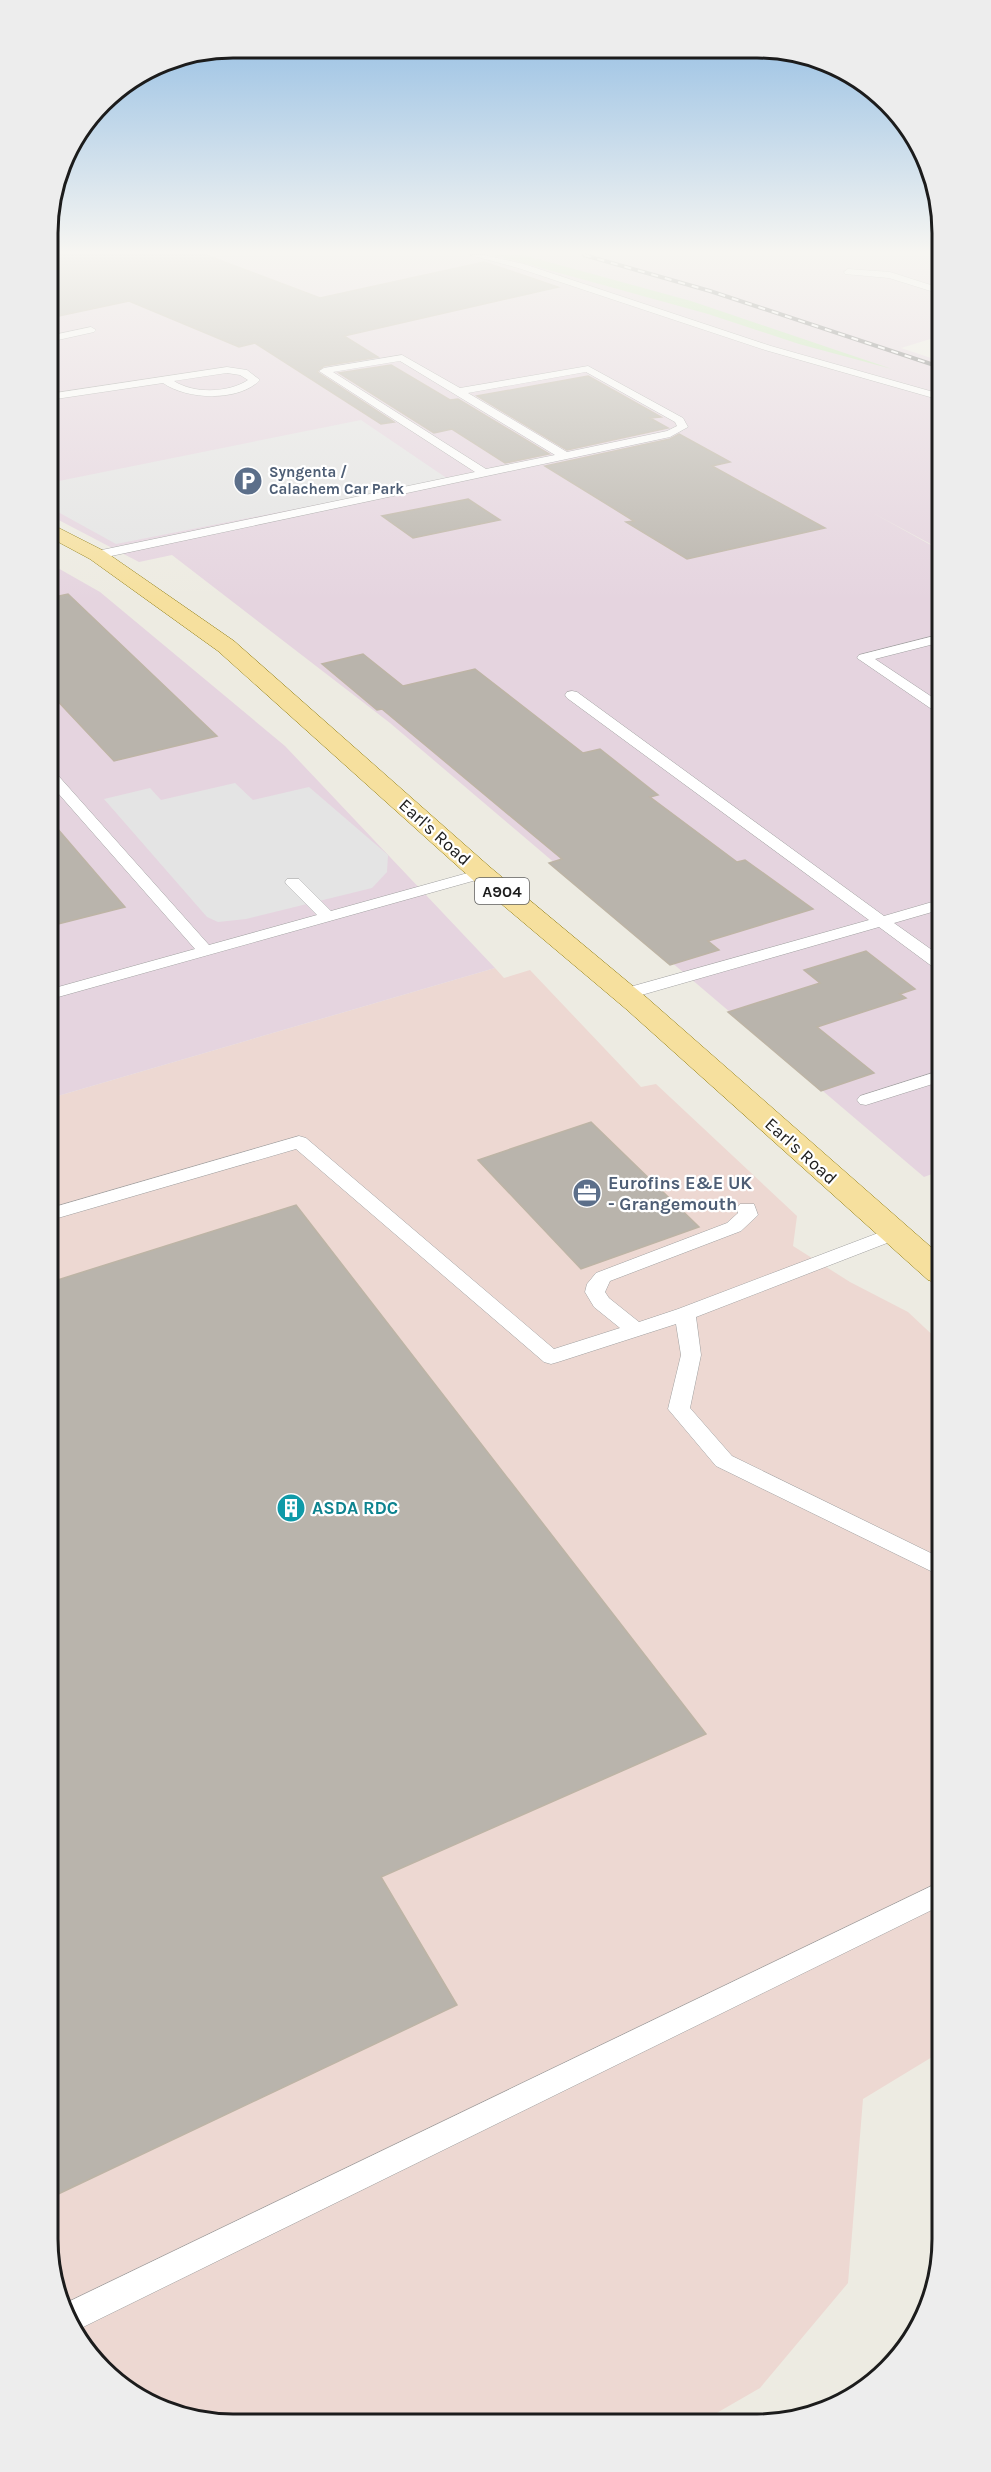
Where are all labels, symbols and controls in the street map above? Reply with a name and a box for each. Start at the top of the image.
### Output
place label: Syngenta / Calachem Car Park [269,463,404,498]
parking icon: Syngenta / Calachem Car Park [232,465,264,497]
street label: Earl's Road [394,794,476,870]
road number: A904 [475,878,529,904]
street label: Earl's Road [760,1113,842,1189]
place label: Eurofins E&E UK - Grangemouth [608,1172,752,1215]
office icon: Eurofins E&E UK - Grangemouth [571,1177,603,1209]
building icon: ASDA RDC [275,1492,307,1524]
place label: ASDA RDC [312,1497,398,1519]

